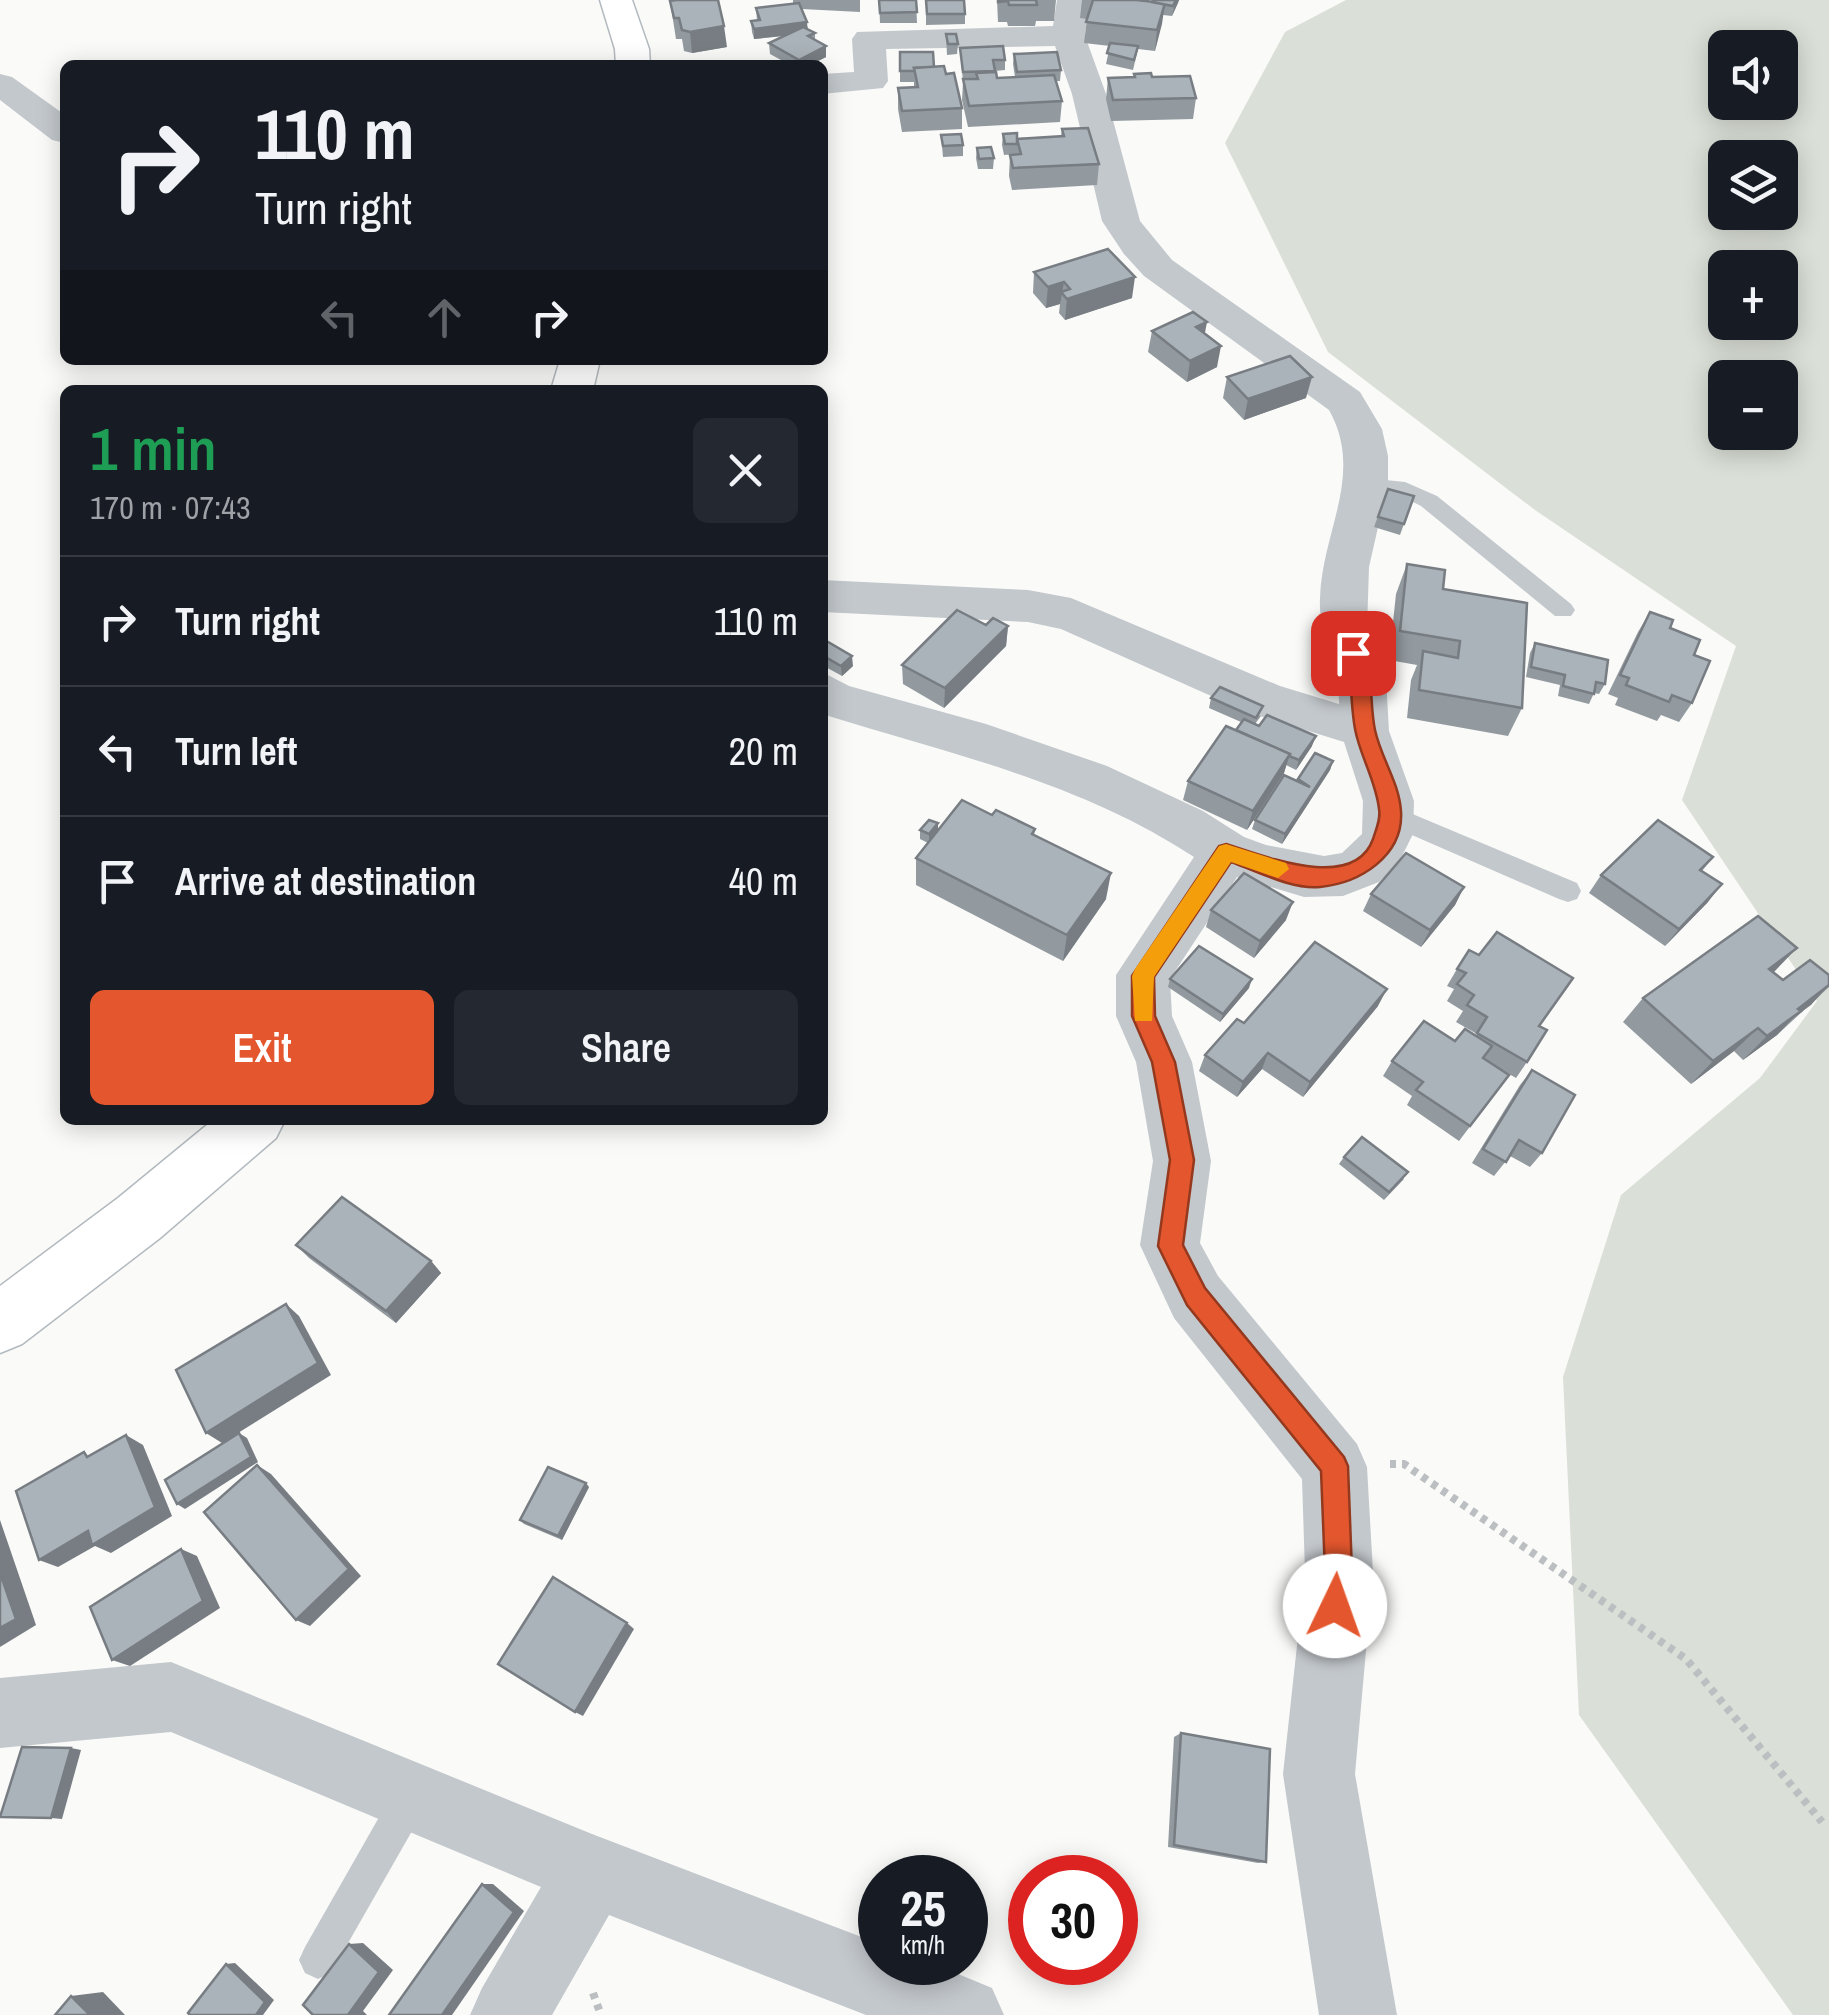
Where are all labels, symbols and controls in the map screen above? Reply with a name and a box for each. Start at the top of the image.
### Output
map controls [1708,30,1798,450]
button: sound [1708,30,1798,120]
text: 110 m [255,87,415,181]
icon: right [90,100,220,230]
button: layers [1708,140,1798,230]
text: Turn right [255,177,412,238]
button: + [1708,250,1798,340]
icon: left [312,290,367,345]
icon: ahead [417,290,472,345]
icon: right [522,290,577,345]
button: − [1708,360,1798,450]
text: 1 min [90,408,217,489]
button: close [693,418,798,523]
text: 170 m · 07:43 [90,486,250,529]
icon: right [90,594,145,649]
text: Turn right [175,596,320,647]
text: 110 m [714,596,798,647]
pin [1311,611,1396,696]
icon: arrive [1326,626,1381,681]
icon: left [90,724,145,779]
text: Turn left [175,726,297,777]
text: 20 m [729,726,798,777]
icon: arrive [90,854,145,909]
text: Arrive at destination [175,856,476,907]
text: 40 m [729,856,798,907]
button: Exit [90,990,434,1105]
button: Share [454,990,798,1105]
position arrow [1283,1554,1387,1658]
speed limit sign: 30 [1008,1855,1138,1985]
text: 25 [900,1874,946,1942]
text: km/h [901,1928,945,1962]

